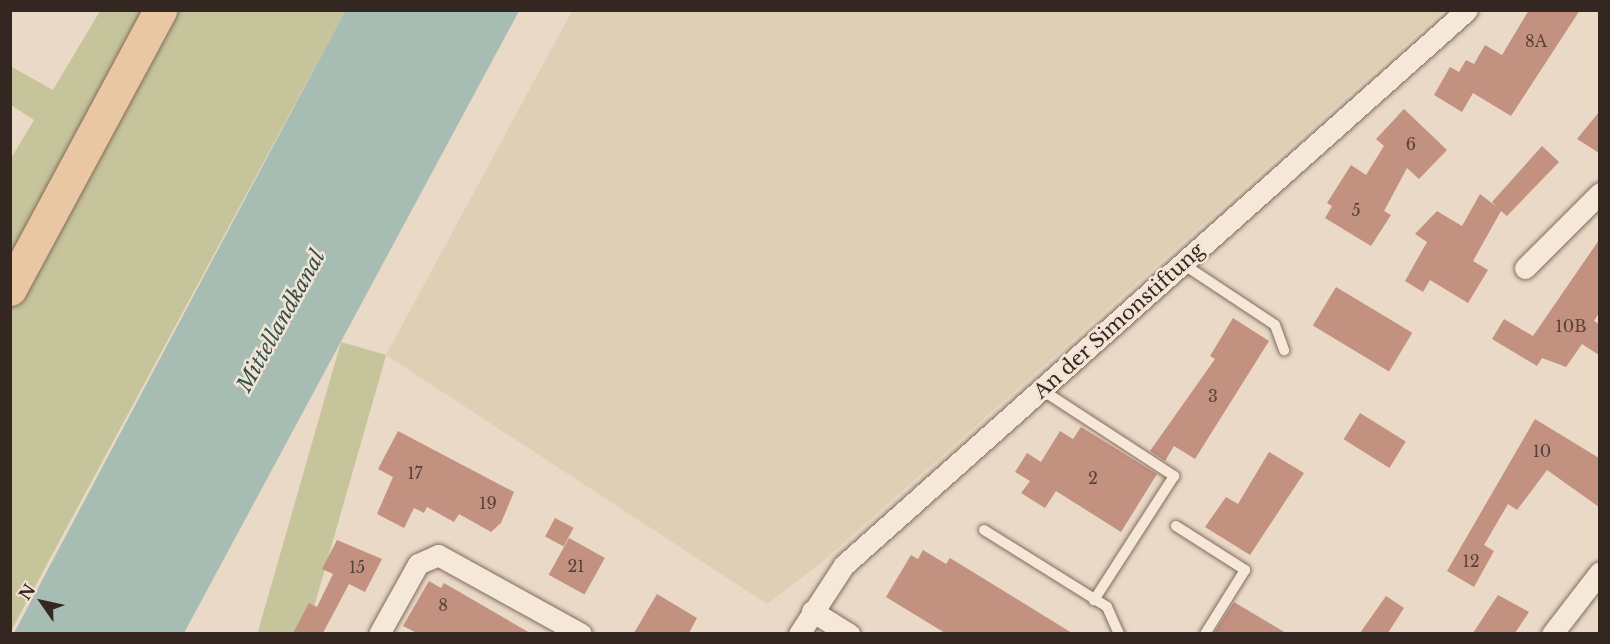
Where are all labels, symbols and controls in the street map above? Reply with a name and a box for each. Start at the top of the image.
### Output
house number: 8A [1525,31,1547,51]
house number: 6 [1406,134,1416,154]
house number: 5 [1351,200,1361,220]
street label: An der Simonstiftung [1029,238,1209,404]
water label: Mittellandkanal [232,246,330,396]
house number: 10B [1556,316,1586,336]
house number: 3 [1208,386,1218,406]
house number: 10 [1533,441,1551,461]
house number: 17 [407,463,423,483]
house number: 2 [1088,468,1098,488]
house number: 19 [479,493,497,513]
house number: 12 [1463,551,1479,571]
house number: 21 [568,556,584,576]
house number: 15 [349,557,365,577]
north arrow [12,572,72,632]
text: N [15,580,40,604]
house number: 8 [438,595,448,615]

